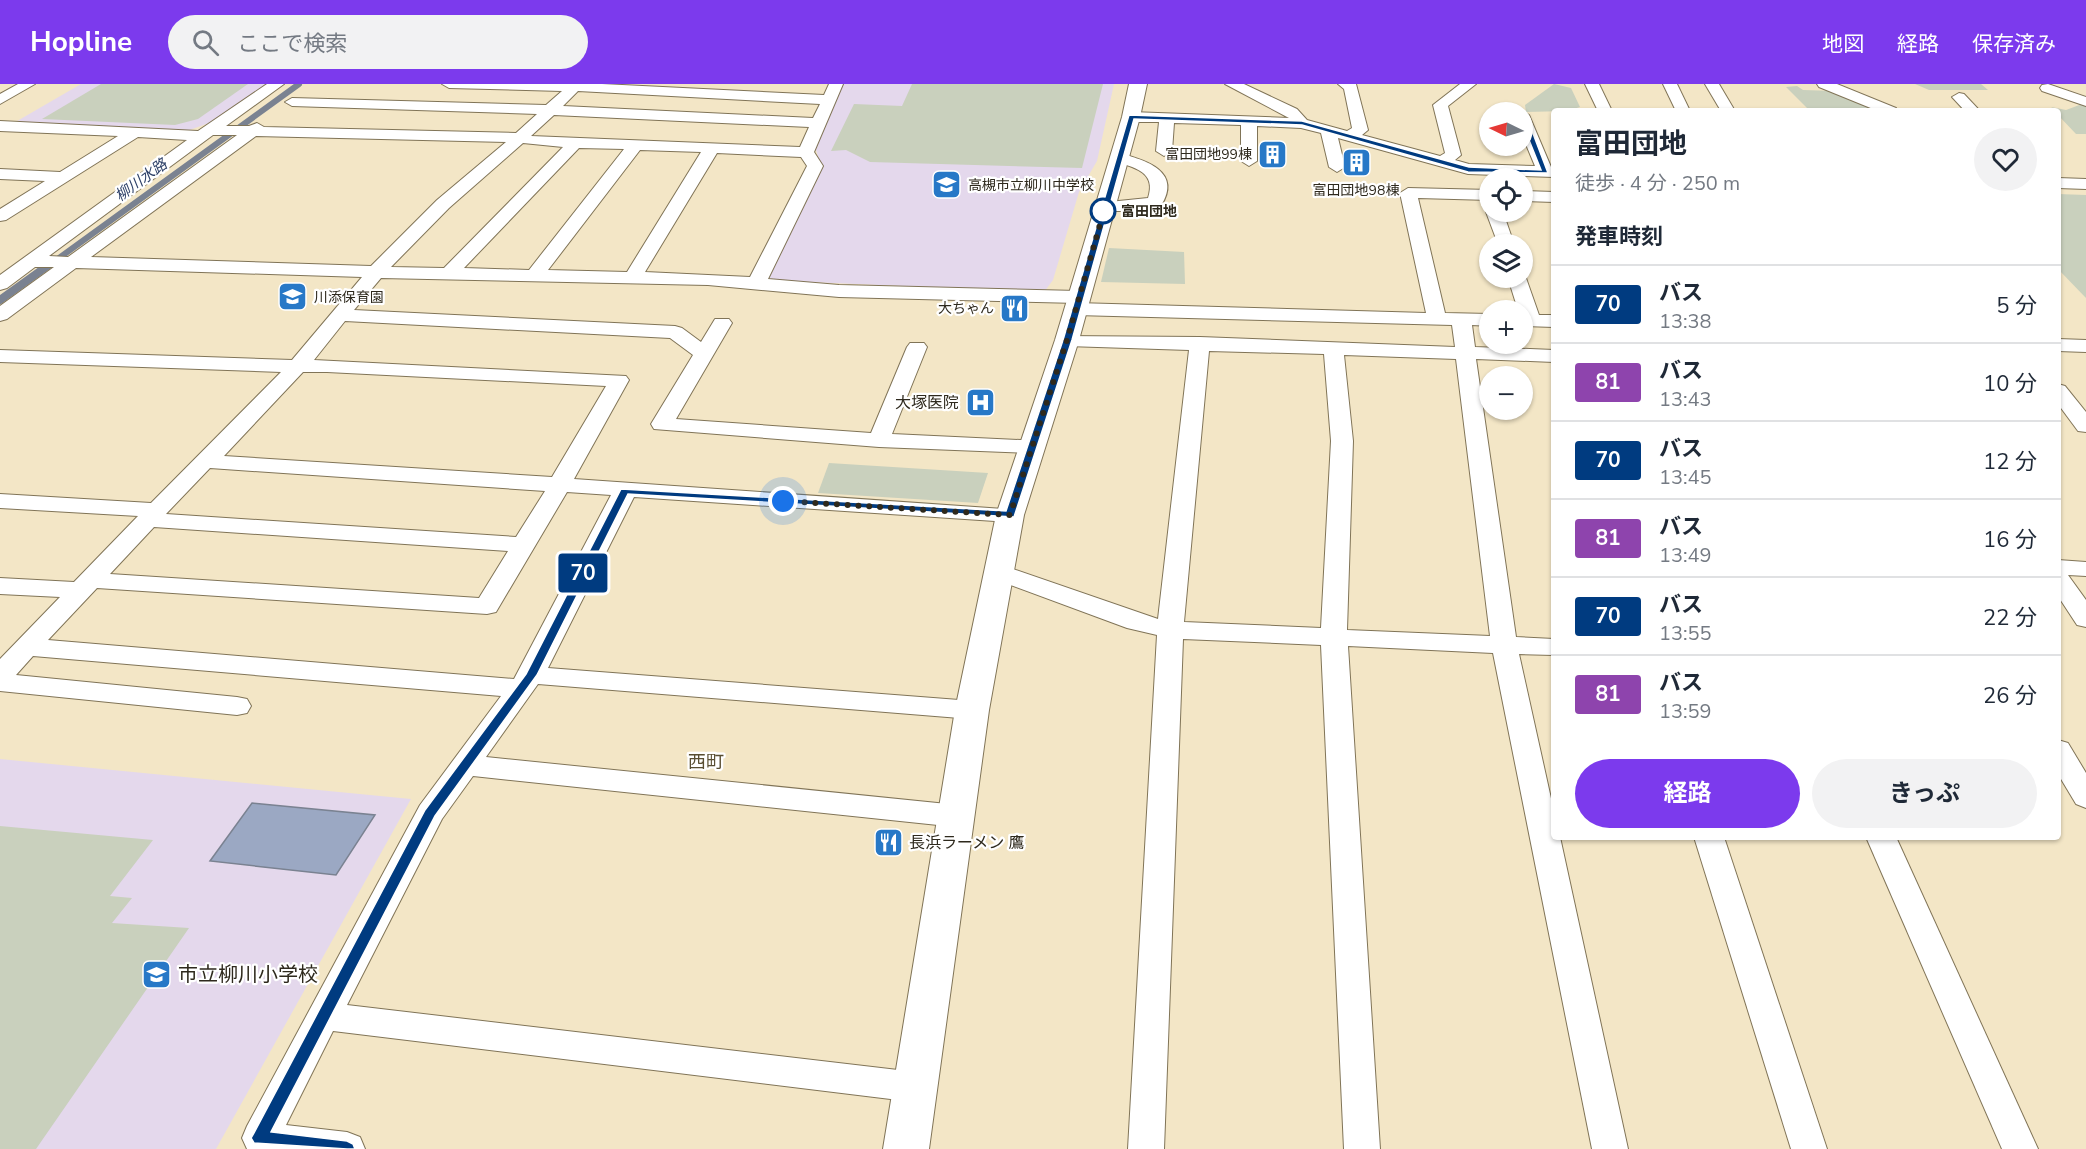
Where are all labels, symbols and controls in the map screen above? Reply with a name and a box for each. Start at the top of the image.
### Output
search box [168,15,588,69]
text: Hopline [30,23,132,61]
icon: search [189,26,222,59]
text: ここで検索 [237,29,347,59]
text: 地図 [1822,30,1864,58]
text: 経路 [1897,30,1939,58]
text: 保存済み [1972,30,2056,58]
north arrow [1479,102,1533,156]
map controls [1479,102,1533,420]
text: 富田団地 [1575,125,1687,163]
button: heart [1974,128,2037,191]
building icon: 富田団地99棟 [1257,138,1289,170]
place label: 富田団地99棟 [1165,145,1252,164]
building icon: 富田団地98棟 [1340,147,1372,179]
water label: 柳川水路 [111,153,173,206]
button: locate [1479,168,1533,222]
school or university icon: 高槻市立柳川中学校 [931,169,963,201]
text: 徒歩 · 4 分 · 250 m [1575,170,1740,197]
place label: 高槻市立柳川中学校 [968,176,1094,195]
place label: 富田団地98棟 [1313,181,1399,200]
marker: 富田団地 [1090,198,1116,224]
place label: 富田団地 [1121,202,1177,221]
text: 発車時刻 [1575,222,1663,252]
button: layers [1479,234,1533,288]
text: バス [1659,278,1703,308]
school or university icon: 川添保育園 [277,281,309,313]
place label: 川添保育園 [314,288,384,307]
text: 70 [1595,290,1621,318]
text: 5 分 [1996,291,2037,321]
restaurant icon: 大ちゃん [999,292,1031,324]
place label: 大ちゃん [938,299,994,318]
button: + [1479,300,1533,354]
text: 13:38 [1659,308,1712,335]
text: バス [1659,356,1703,386]
button: − [1479,366,1533,420]
text: 81 [1595,368,1621,396]
text: 10 分 [1983,369,2037,399]
text: 13:43 [1659,386,1712,413]
hospital icon: 大塚医院 [964,387,996,419]
place label: 大塚医院 [895,392,959,414]
text: バス [1659,434,1703,464]
text: 70 [1595,446,1621,474]
text: 12 分 [1983,447,2037,477]
text: 13:45 [1659,464,1712,491]
your location [768,486,798,516]
text: バス [1659,512,1703,542]
text: 81 [1595,524,1621,552]
text: 16 分 [1983,525,2037,555]
text: 13:49 [1659,542,1712,569]
line badge: 70 [556,554,610,592]
text: 70 [570,559,596,587]
text: バス [1659,590,1703,620]
text: 70 [1595,602,1621,630]
text: 22 分 [1983,603,2037,633]
text: 13:55 [1659,620,1712,647]
text: バス [1659,668,1703,698]
text: 81 [1595,680,1621,708]
text: 26 分 [1983,681,2037,711]
text: 13:59 [1659,698,1712,725]
district label: 西町 [688,750,724,774]
button: 経路 [1575,759,1800,828]
button: きっぷ [1812,759,2037,828]
restaurant icon: 長浜ラーメン 鷹 [872,827,904,859]
place label: 長浜ラーメン 鷹 [909,832,1024,854]
school or university icon: 市立柳川小学校 [141,958,173,990]
place label: 市立柳川小学校 [178,961,318,988]

